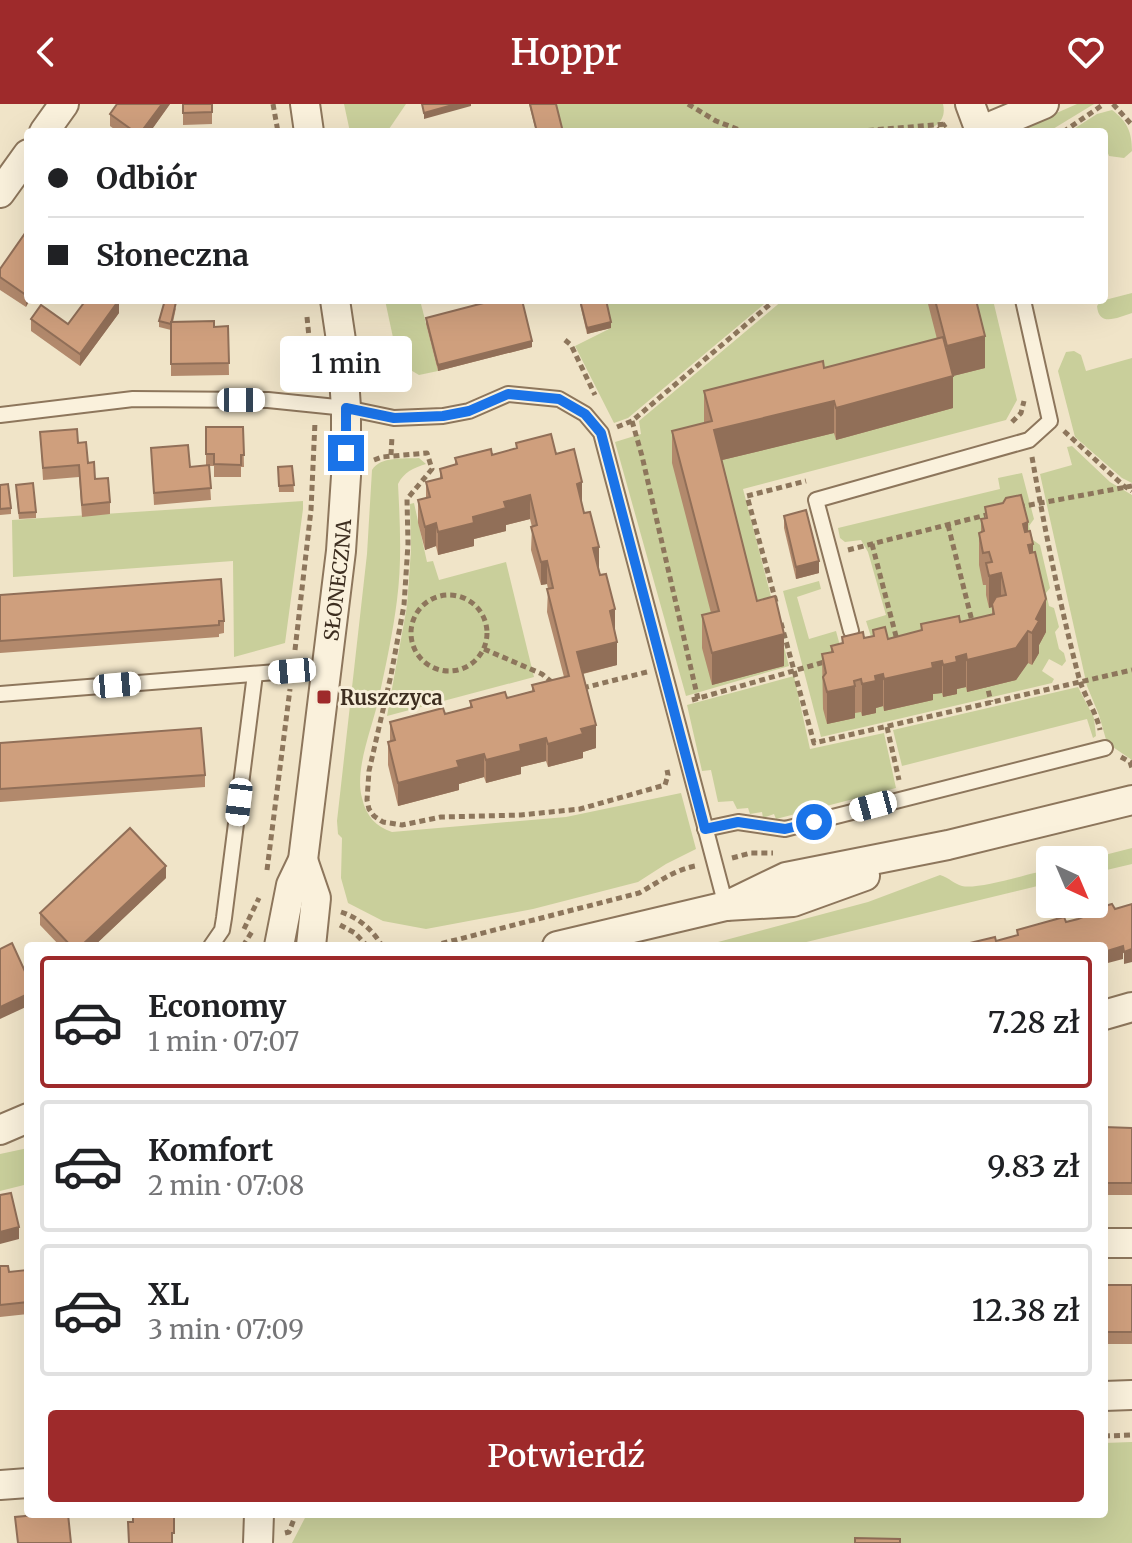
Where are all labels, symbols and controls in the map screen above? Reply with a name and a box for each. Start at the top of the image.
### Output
icon: back [24,30,68,74]
text: Hoppr [511,30,621,75]
icon: heart [1064,30,1108,74]
text: Odbiór [96,159,197,197]
text: Słoneczna [96,236,249,274]
callout: 1 min [280,337,412,393]
text: 1 min [311,347,381,380]
car [217,388,265,412]
route end [328,435,364,471]
street label: SŁONECZNA [318,517,356,642]
car [267,657,317,685]
car [92,671,142,699]
place label: Ruszczyca [340,685,443,710]
marker: Ruszczyca [315,688,333,706]
car [224,777,254,827]
car [847,788,899,824]
route start [796,804,832,840]
north arrow [1036,846,1108,918]
map controls [1036,846,1108,918]
icon: car [52,986,124,1058]
text: Economy [148,987,286,1025]
text: 7.28 zł [988,1003,1080,1041]
text: 1 min · 07:07 [148,1025,299,1058]
icon: car [52,1130,124,1202]
text: Komfort [148,1131,273,1169]
text: 9.83 zł [987,1147,1080,1185]
text: 2 min · 07:08 [148,1169,304,1202]
icon: car [52,1274,124,1346]
text: XL [148,1275,189,1313]
text: 12.38 zł [972,1291,1080,1329]
text: 3 min · 07:09 [148,1313,304,1346]
button: Potwierdź [48,1410,1084,1502]

